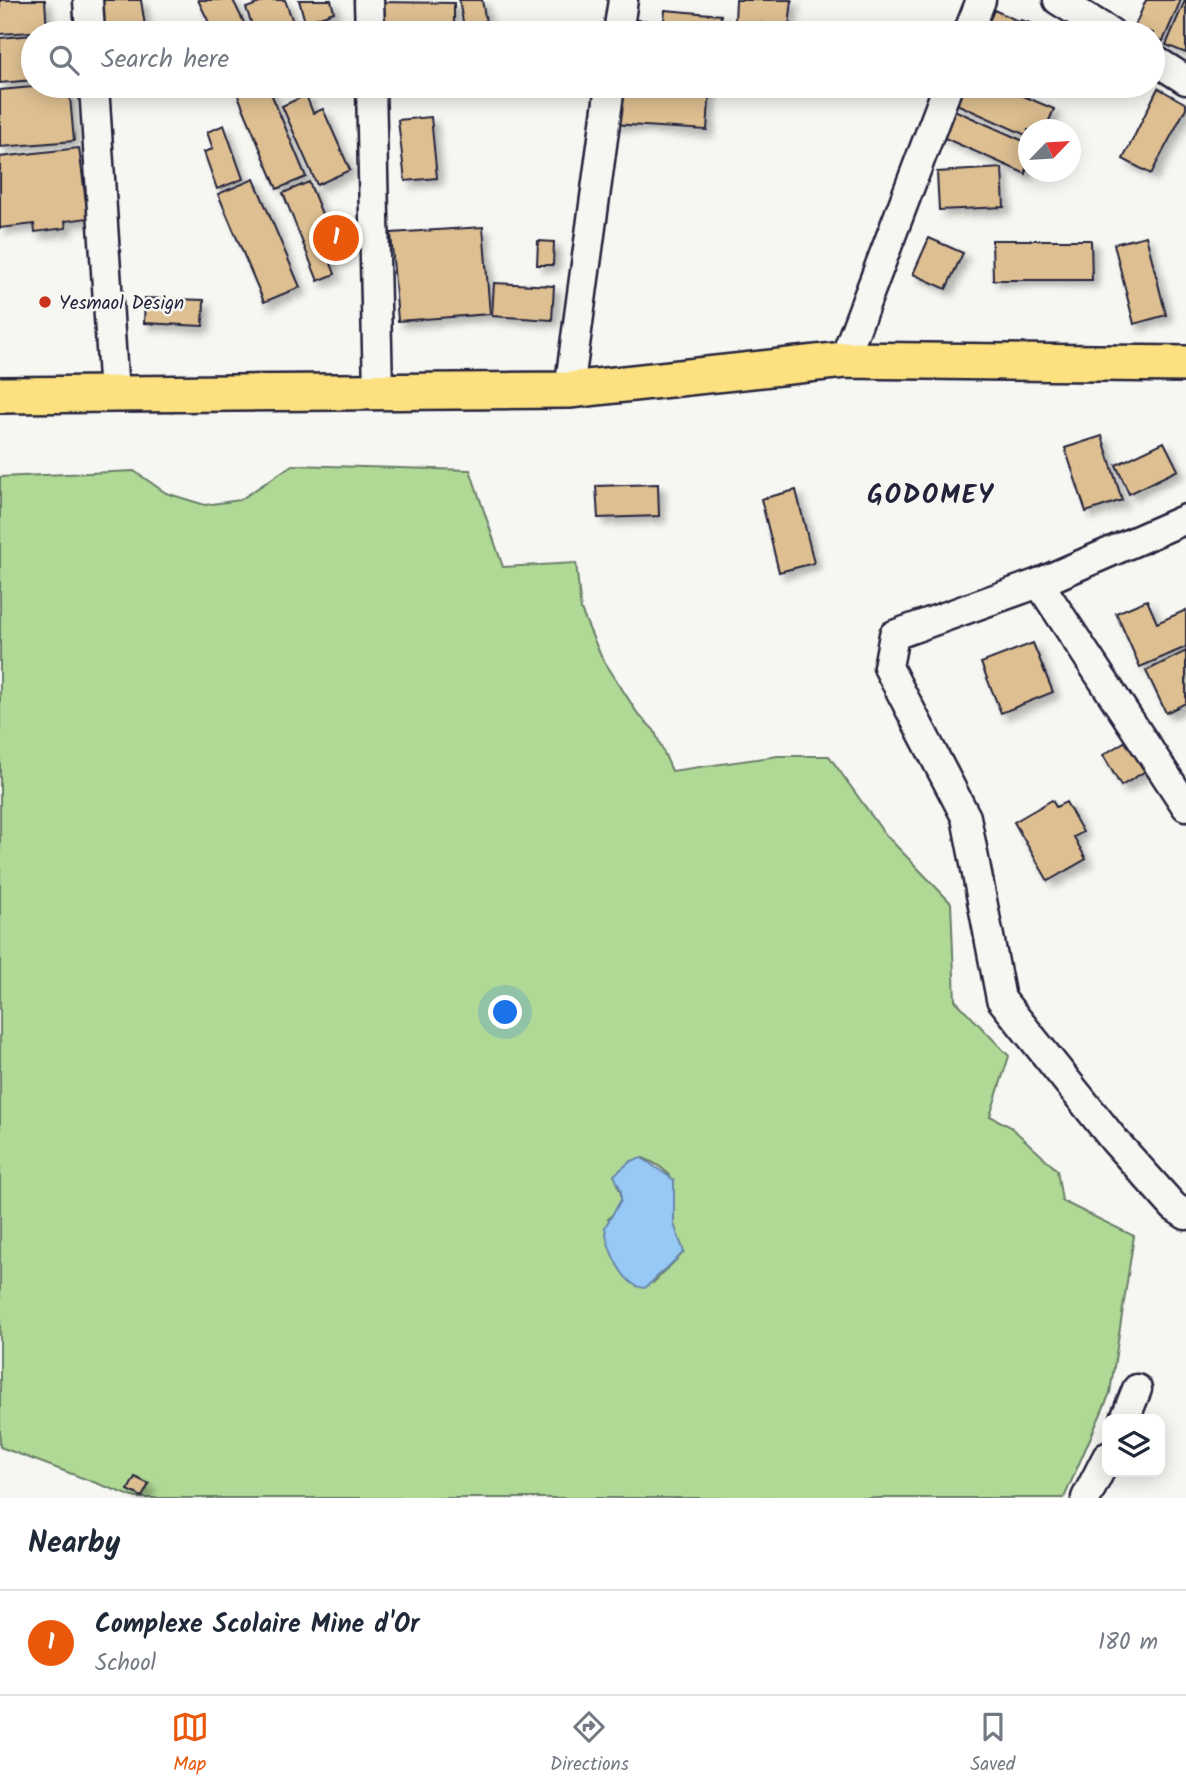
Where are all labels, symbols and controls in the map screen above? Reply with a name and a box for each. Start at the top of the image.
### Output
search box [21,21,1165,98]
text: Search here [101,39,229,81]
icon: search [45,41,83,79]
north arrow [1018,119,1081,182]
pin: 1 [313,212,359,264]
place label: Yesmaol Design [59,289,184,319]
marker: Yesmaol Design [37,294,53,310]
district label: GODOMEY [867,475,995,517]
your location [488,995,522,1029]
map controls [1102,1414,1165,1477]
button: layers [1102,1414,1165,1477]
text: Nearby [28,1520,120,1568]
text: Complexe Scolaire Mine d'Or [95,1604,420,1646]
text: 1 [48,1625,54,1661]
text: 180 m [1098,1625,1158,1661]
text: School [95,1646,156,1682]
tab: Map [171,1708,209,1780]
tab: Directions [550,1708,629,1780]
tab: Saved [970,1708,1015,1780]

